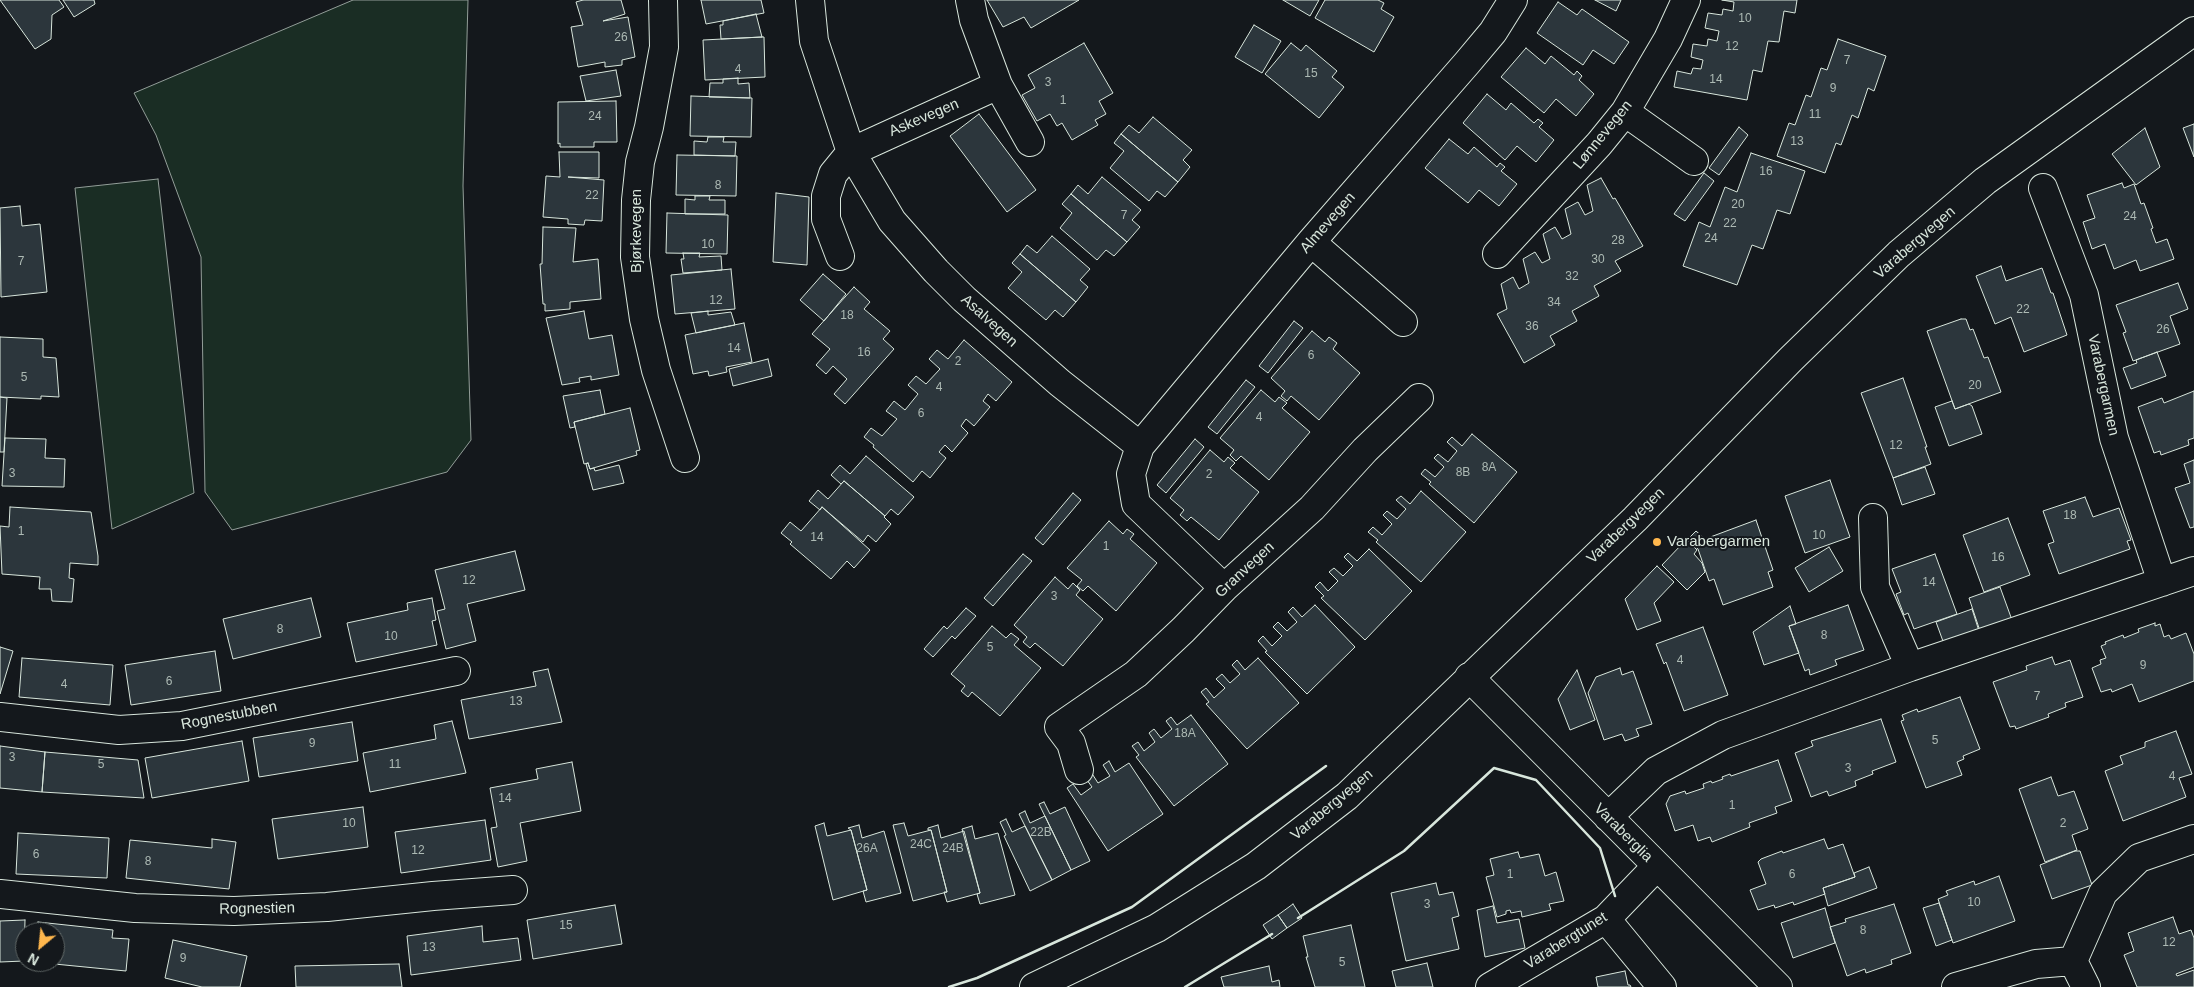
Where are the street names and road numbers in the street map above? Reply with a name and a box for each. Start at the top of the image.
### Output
street label: Askevegen [886,95,962,141]
street label: Lønnevegen [1570,97,1636,173]
street label: Bjørkevegen [628,189,646,273]
street label: Almevegen [1297,189,1359,257]
street label: Varabergvegen [1871,203,1959,283]
street label: Asalvegen [957,291,1021,351]
street label: Varabergarmen [2083,333,2123,437]
street label: Varabergvegen [1583,484,1669,568]
street label: Granvegen [1212,538,1278,602]
street label: Rognestubben [179,698,279,734]
street label: Varabergvegen [1287,765,1377,845]
street label: Varaberglia [1590,800,1656,866]
street label: Rognestien [219,899,295,919]
street label: Varabergtunet [1521,908,1611,974]

